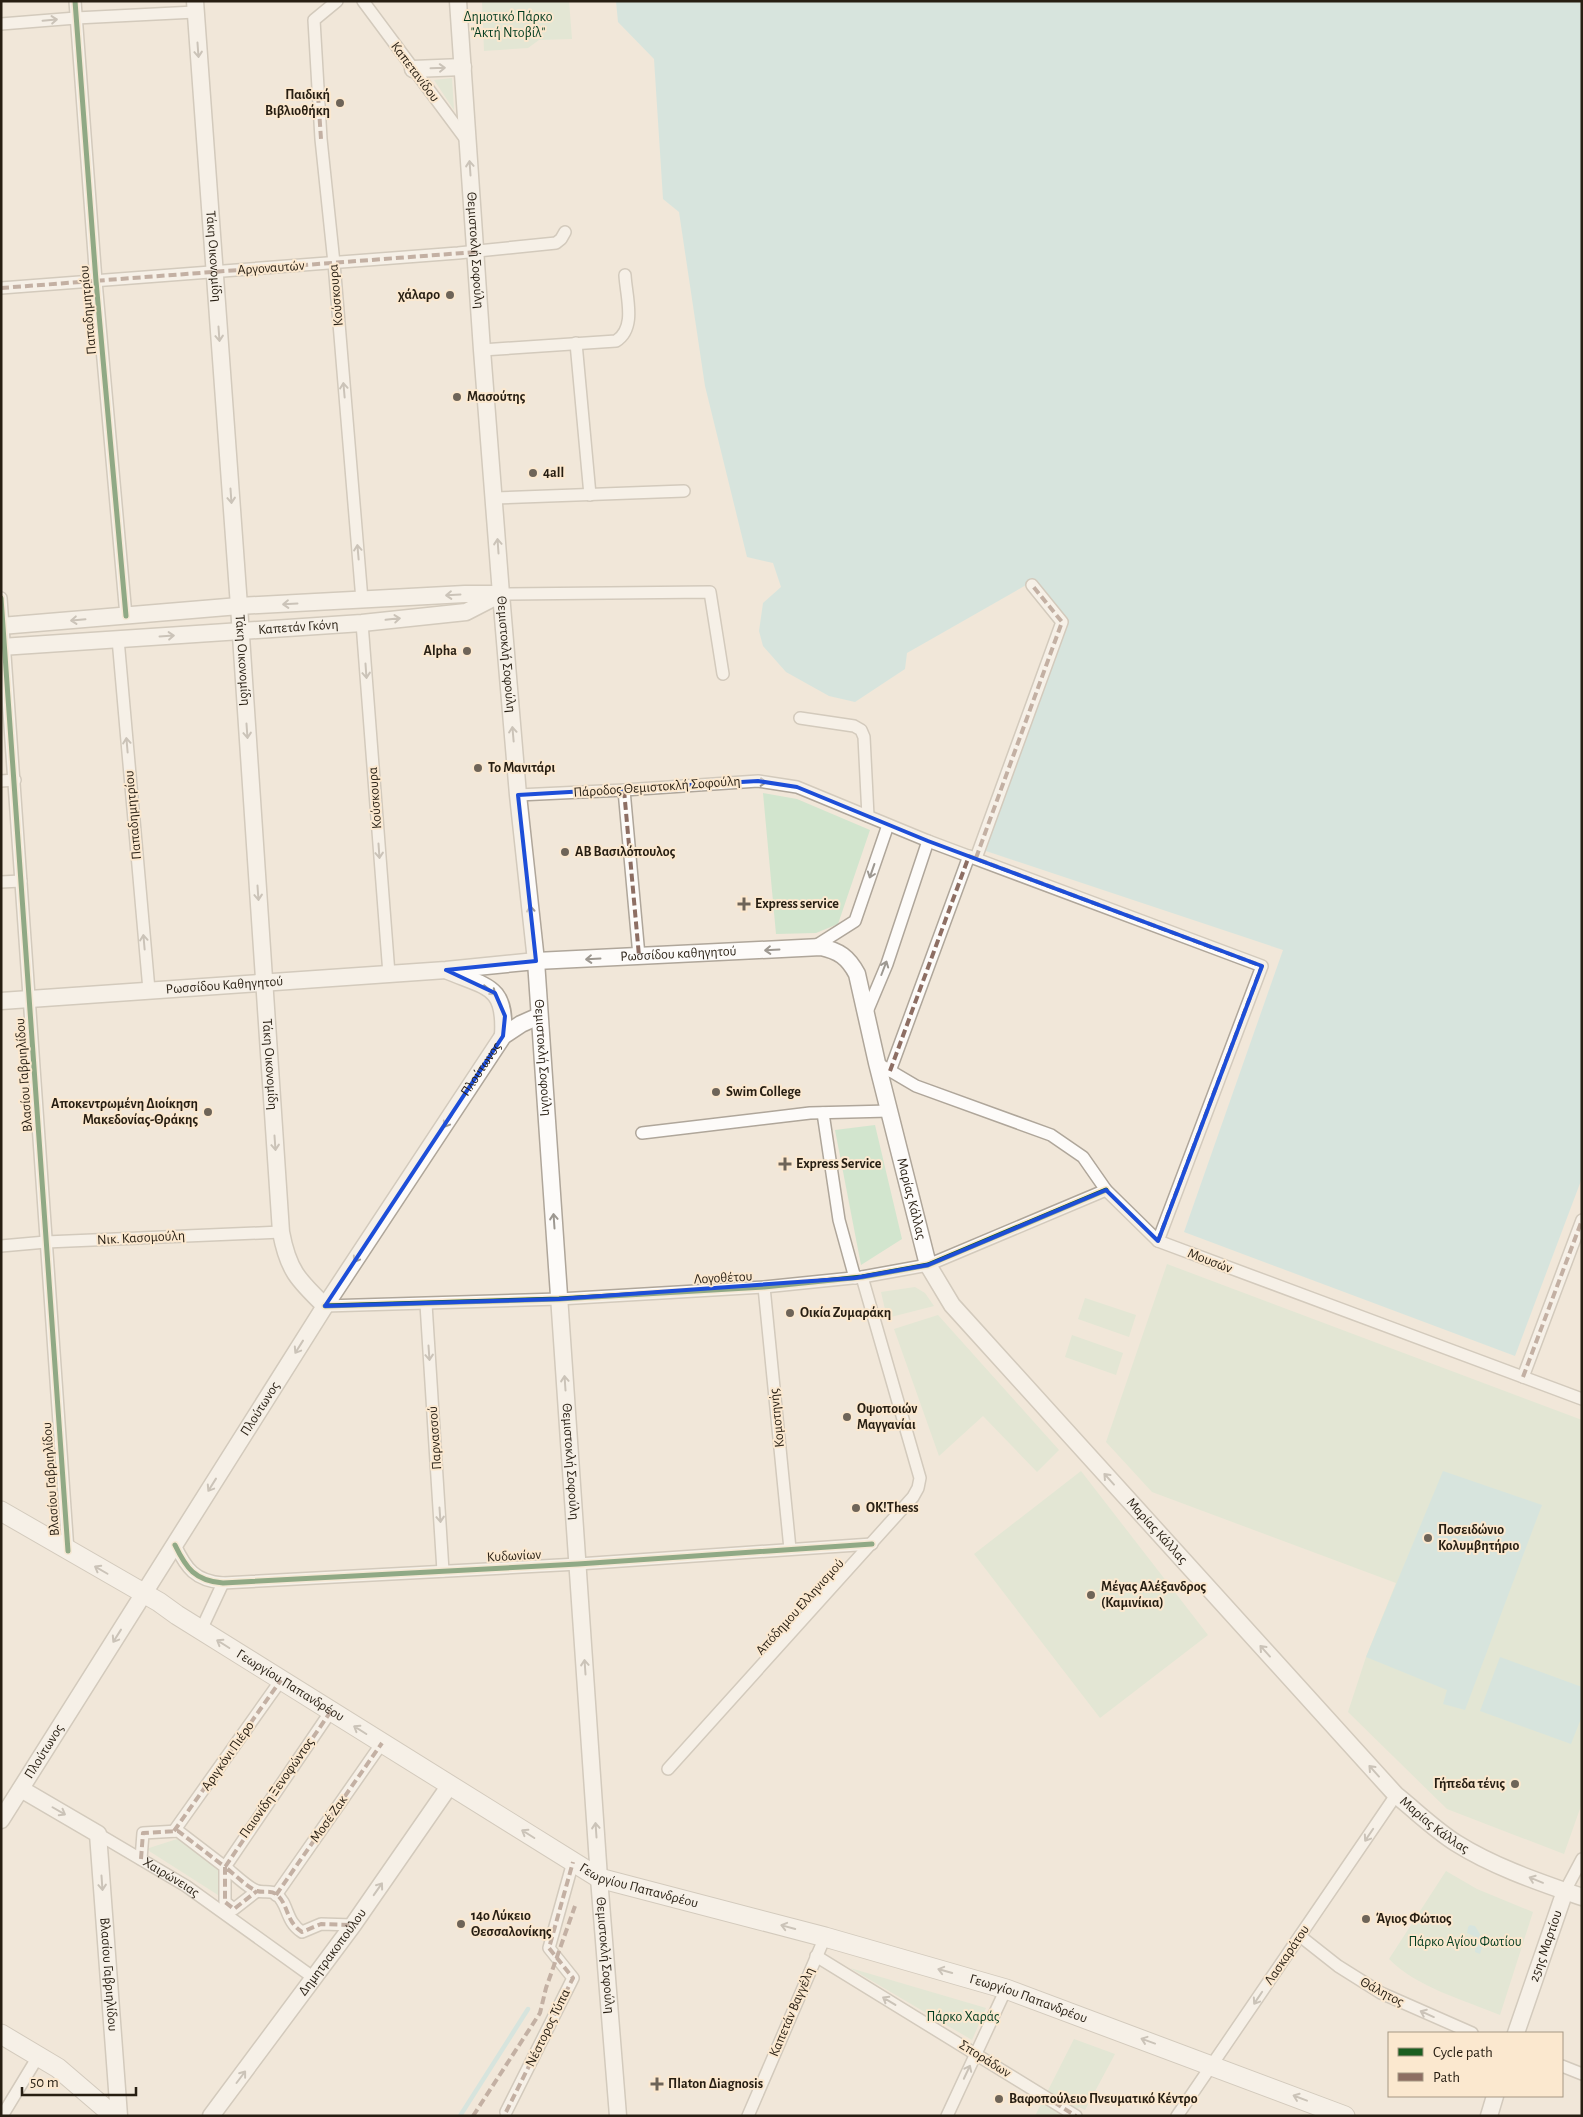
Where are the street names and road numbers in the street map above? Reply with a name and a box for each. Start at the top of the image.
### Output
street label: Καπετανίδου [388,39,442,105]
street label: Θεμιστοκλή Σοφούλη [464,192,486,309]
street label: Τάκη Οικονομίδη [203,210,224,302]
street label: Αργοναυτών [237,259,305,277]
street label: Κούσκουρα [326,263,346,327]
street label: Παπαδημητρίου [77,265,99,355]
street label: Θεμιστοκλή Σοφούλη [494,595,518,713]
street label: Τάκη Οικονομίδη [233,614,253,706]
street label: Καπετάν Γκόνη [258,618,339,637]
street label: Κούσκουρα [366,766,384,830]
street label: Παπαδημητρίου [122,770,144,860]
street label: Πάροδος Θεμιστοκλή Σοφούλη [573,774,741,800]
street label: Ρωσσίδου καθηγητού [620,944,737,964]
street label: Ρωσσίδου Καθηγητού [165,974,284,996]
street label: Θεμιστοκλή Σοφούλη [532,999,554,1116]
street label: Βλασίου Γαβριηλίδου [13,1018,35,1132]
street label: Τάκη Οικονομίδη [260,1018,280,1110]
street label: Πλούτωνος [458,1040,504,1099]
street label: Μαρίας Κάλλας [894,1157,928,1242]
street label: Νικ. Κασομούλη [97,1229,185,1247]
street label: Μουσών [1186,1246,1234,1276]
street label: Λογοθέτου [693,1269,753,1287]
street label: Πλούτωνος [238,1379,283,1438]
street label: Κομοτηνής [767,1387,787,1448]
street label: Θεμιστοκλή Σοφούλη [559,1403,581,1520]
street label: Παρνασσού [426,1406,444,1470]
street label: Βλασίου Γαβριηλίδου [40,1422,62,1536]
street label: Μαρίας Κάλλας [1124,1495,1190,1567]
street label: Κυδωνίων [487,1548,542,1564]
street label: Απόδημου Ελληνισμού [753,1556,847,1658]
street label: Γεωργίου Παπανδρέου [234,1647,347,1724]
street label: Αριγκόνι Πιέρο [199,1719,257,1793]
street label: Πλούτωνος [22,1721,67,1781]
street label: Παιονίδη Ξενοφώντος [237,1735,317,1841]
street label: Μοσέ Ζακ [308,1792,351,1845]
street label: Μαρίας Κάλλας [1397,1794,1472,1856]
street label: Χαιρώνειας [140,1855,202,1900]
street label: Γεωργίου Παπανδρέου [577,1861,700,1911]
street label: Θεμιστοκλή Σοφούλη [594,1896,617,2014]
street label: Δημητρακοπούλου [296,1906,369,1998]
street label: 25ης Μαρτίου [1527,1908,1565,1984]
street label: Βλασίου Γαβριηλίδου [97,1917,120,2032]
street label: Λασκαράτου [1262,1923,1312,1987]
street label: Καπετάν Βαγγέλη [767,1965,817,2059]
street label: Γεωργίου Παπανδρέου [968,1972,1089,2026]
street label: Θάλητος [1358,1975,1407,2010]
street label: Νέστορος Τύπα [523,1987,573,2069]
street label: Σποράδων [957,2038,1013,2080]

